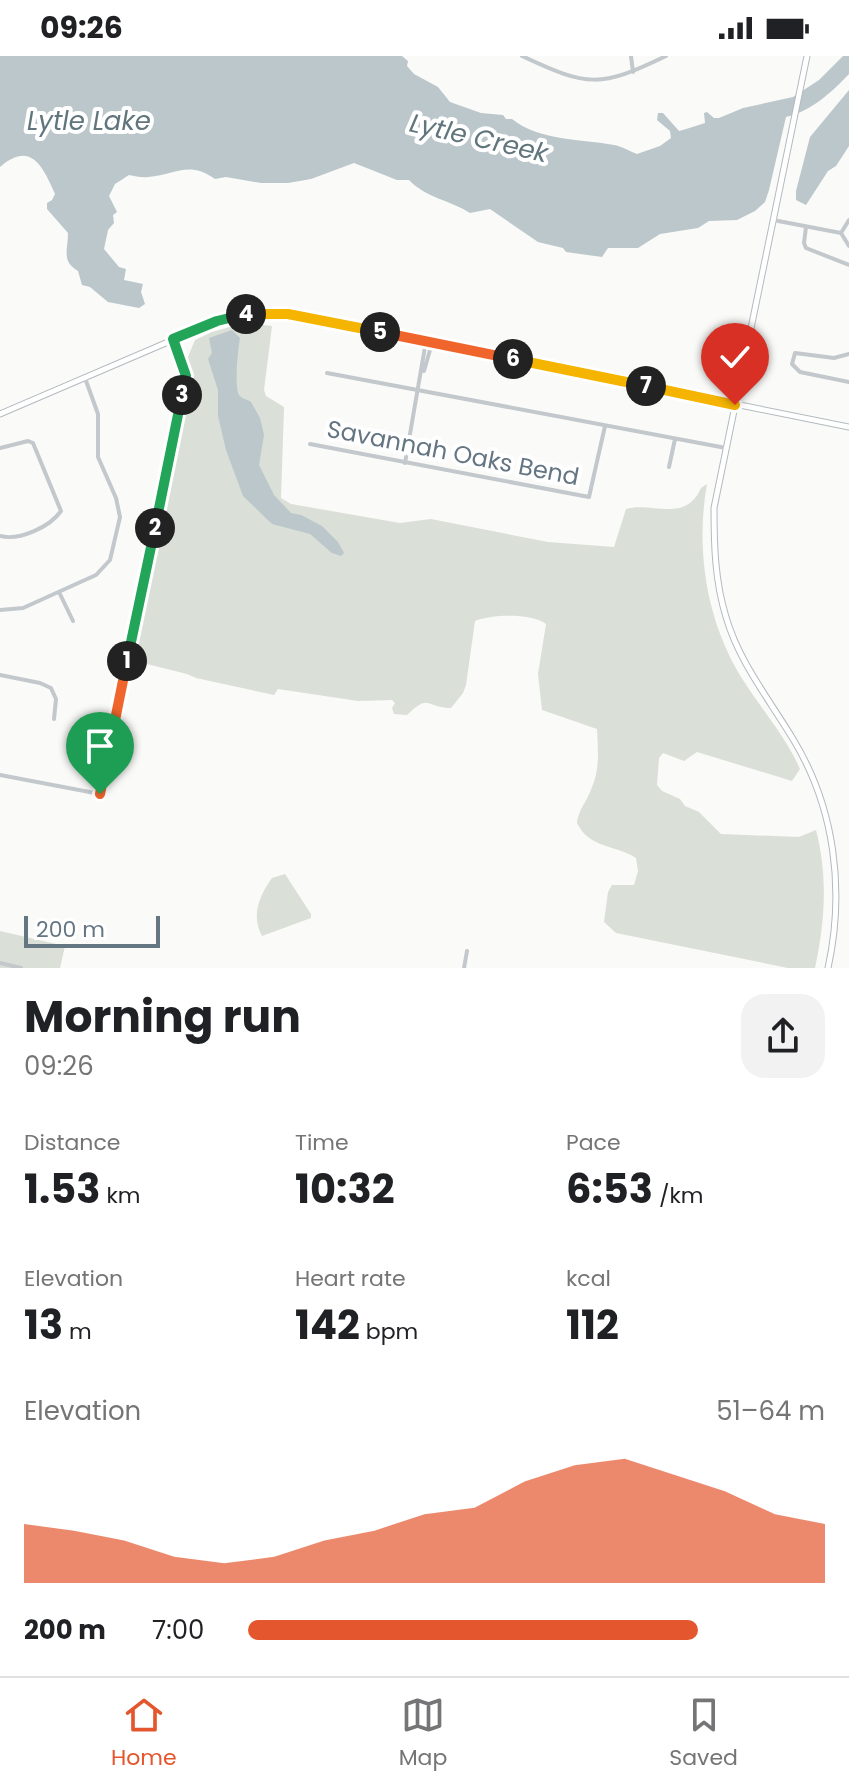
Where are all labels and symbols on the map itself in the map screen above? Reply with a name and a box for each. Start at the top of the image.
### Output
water label: Lytle Lake [27,103,151,139]
water label: Lytle Creek [406,105,553,172]
pin: 4 [226,294,266,334]
pin: 5 [360,312,400,352]
pin [701,323,769,405]
pin: 6 [493,339,533,379]
pin: 7 [626,366,666,406]
pin: 3 [162,375,202,415]
street label: Savannah Oaks Bend [324,412,582,493]
pin: 2 [135,508,175,548]
pin: 1 [107,641,147,681]
pin [66,712,134,794]
scale bar [24,912,160,948]

